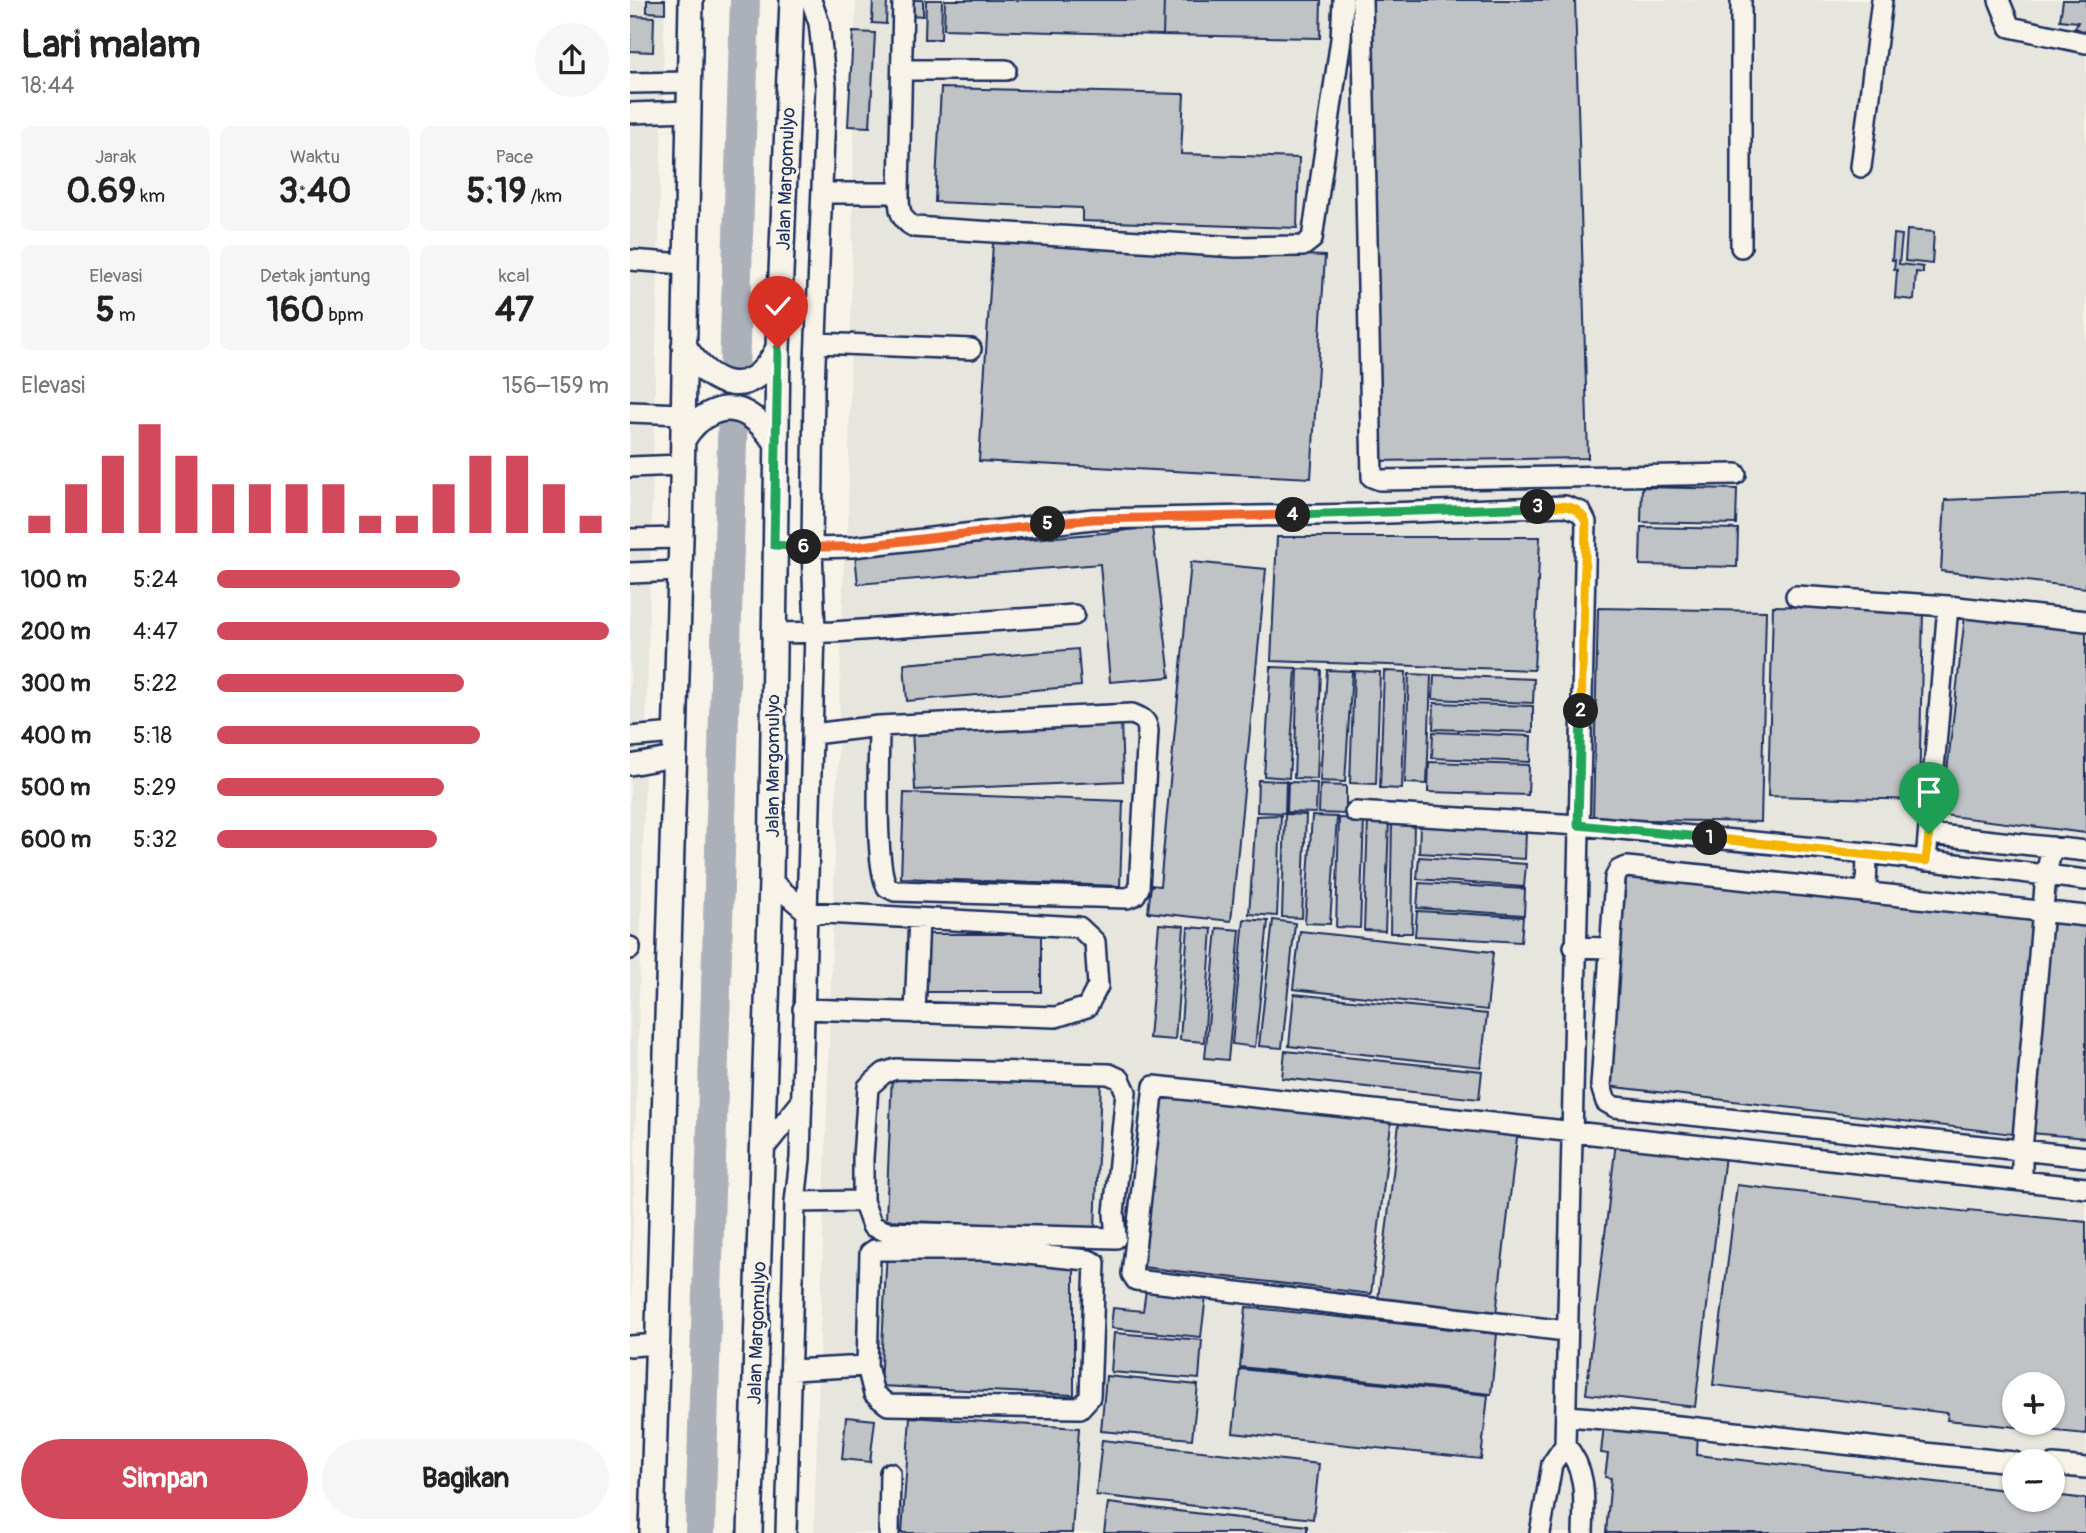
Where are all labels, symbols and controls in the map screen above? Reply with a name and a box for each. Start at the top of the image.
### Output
text: Lari malam [21,21,201,69]
button: share [535,23,609,97]
text: 18:44 [21,71,74,100]
street label: Jalan Margomulyo [772,107,800,251]
text: Jarak [95,145,136,169]
text: Waktu [290,145,340,169]
text: Pace [496,145,533,169]
text: 0.69 [66,169,136,213]
text: 3:40 [278,169,352,213]
text: 5:19 [466,169,526,213]
text: km [136,184,165,208]
text: /km [526,184,562,208]
text: Elevasi [89,264,142,288]
text: Detak jantung [260,264,370,288]
text: kcal [499,264,530,288]
pin [748,276,808,348]
icon: check [759,287,797,325]
text: 5 [96,288,115,332]
text: 160 [266,288,324,332]
text: 47 [495,288,534,332]
text: m [115,303,136,327]
text: bpm [324,303,364,327]
text: Elevasi [21,371,85,400]
text: 156–159 m [502,371,609,400]
pin: 3 [1520,490,1556,524]
text: 3 [1532,494,1543,518]
pin: 4 [1276,498,1310,532]
text: 4 [1287,502,1298,526]
pin: 5 [1030,506,1066,542]
text: 5 [1042,511,1053,535]
pin: 6 [786,530,822,564]
text: 6 [798,534,809,558]
text: 100 m [21,565,87,594]
text: 5:24 [133,565,178,594]
text: 200 m [21,617,91,646]
text: 4:47 [133,617,178,646]
text: 300 m [21,669,91,698]
text: 5:22 [133,669,177,698]
street label: Jalan Margomulyo [761,694,785,838]
pin: 2 [1564,694,1598,728]
text: 2 [1575,698,1586,722]
text: 400 m [21,721,91,750]
text: 5:18 [133,721,172,750]
pin [1899,762,1959,834]
text: 500 m [21,773,90,802]
text: 5:29 [133,773,176,802]
icon: arrive [1910,773,1948,811]
pin: 1 [1692,820,1728,856]
text: 600 m [21,825,91,854]
text: 5:32 [133,825,177,854]
text: 1 [1706,825,1713,849]
street label: Jalan Margomulyo [743,1261,771,1405]
map controls [2002,1372,2065,1512]
button: + [2002,1372,2065,1435]
button: Simpan [21,1439,308,1519]
button: Bagikan [322,1439,609,1519]
button: − [2002,1449,2065,1512]

